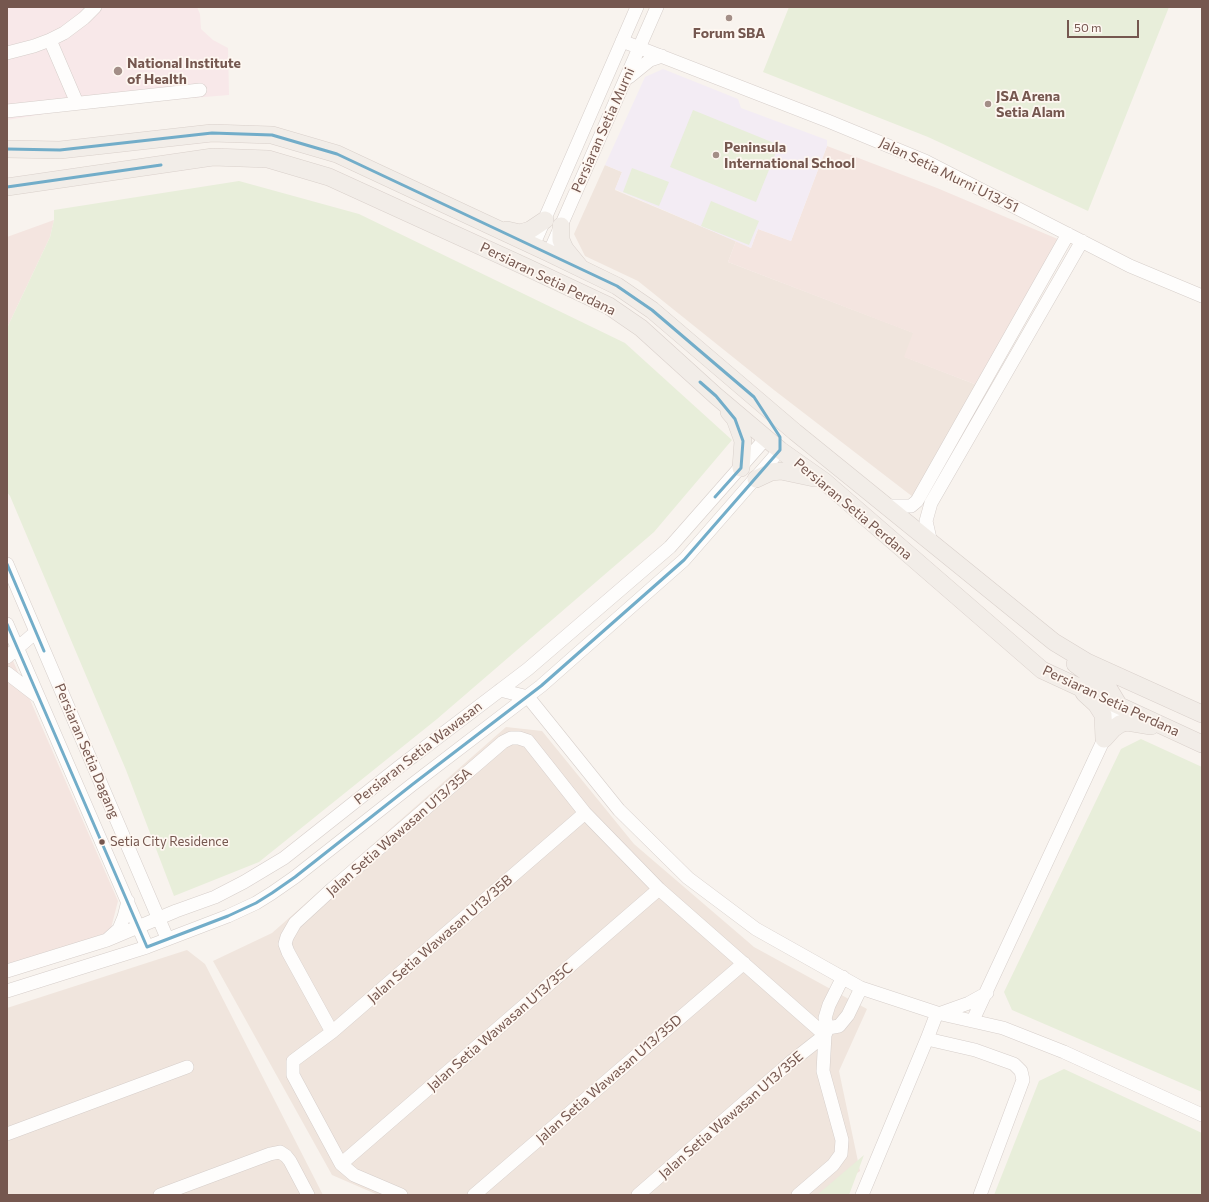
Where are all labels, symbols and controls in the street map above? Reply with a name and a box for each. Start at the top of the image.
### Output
scale bar [1069,12,1141,38]
marker: Forum SBA [724,13,734,23]
text: 50 m [1074,20,1102,34]
place label: Forum SBA [693,25,765,41]
place label: National Institute of Health [127,55,241,88]
marker: National Institute of Health [112,65,124,77]
street label: Persiaran Setia Murni [568,65,638,195]
place label: JSA Arena Setia Alam [996,88,1065,120]
marker: JSA Arena Setia Alam [983,99,993,109]
street label: Jalan Setia Murni U13/51 [877,134,1021,216]
place label: Peninsula International School [724,139,855,172]
marker: Peninsula International School [711,150,721,160]
street label: Persiaran Setia Perdana [477,239,619,319]
street label: Persiaran Setia Perdana [791,455,915,563]
street label: Persiaran Setia Perdana [1040,662,1182,740]
street label: Persiaran Setia Dagang [51,681,123,821]
street label: Persiaran Setia Wawasan [351,698,485,808]
street label: Jalan Setia Wawasan U13/35A [323,764,475,900]
place label: Setia City Residence [110,834,229,850]
marker: Setia City Residence [97,837,107,847]
street label: Jalan Setia Wawasan U13/35B [364,871,516,1007]
street label: Jalan Setia Wawasan U13/35C [424,959,576,1095]
street label: Jalan Setia Wawasan U13/35D [533,1011,685,1147]
street label: Jalan Setia Wawasan U13/35E [655,1048,807,1182]

